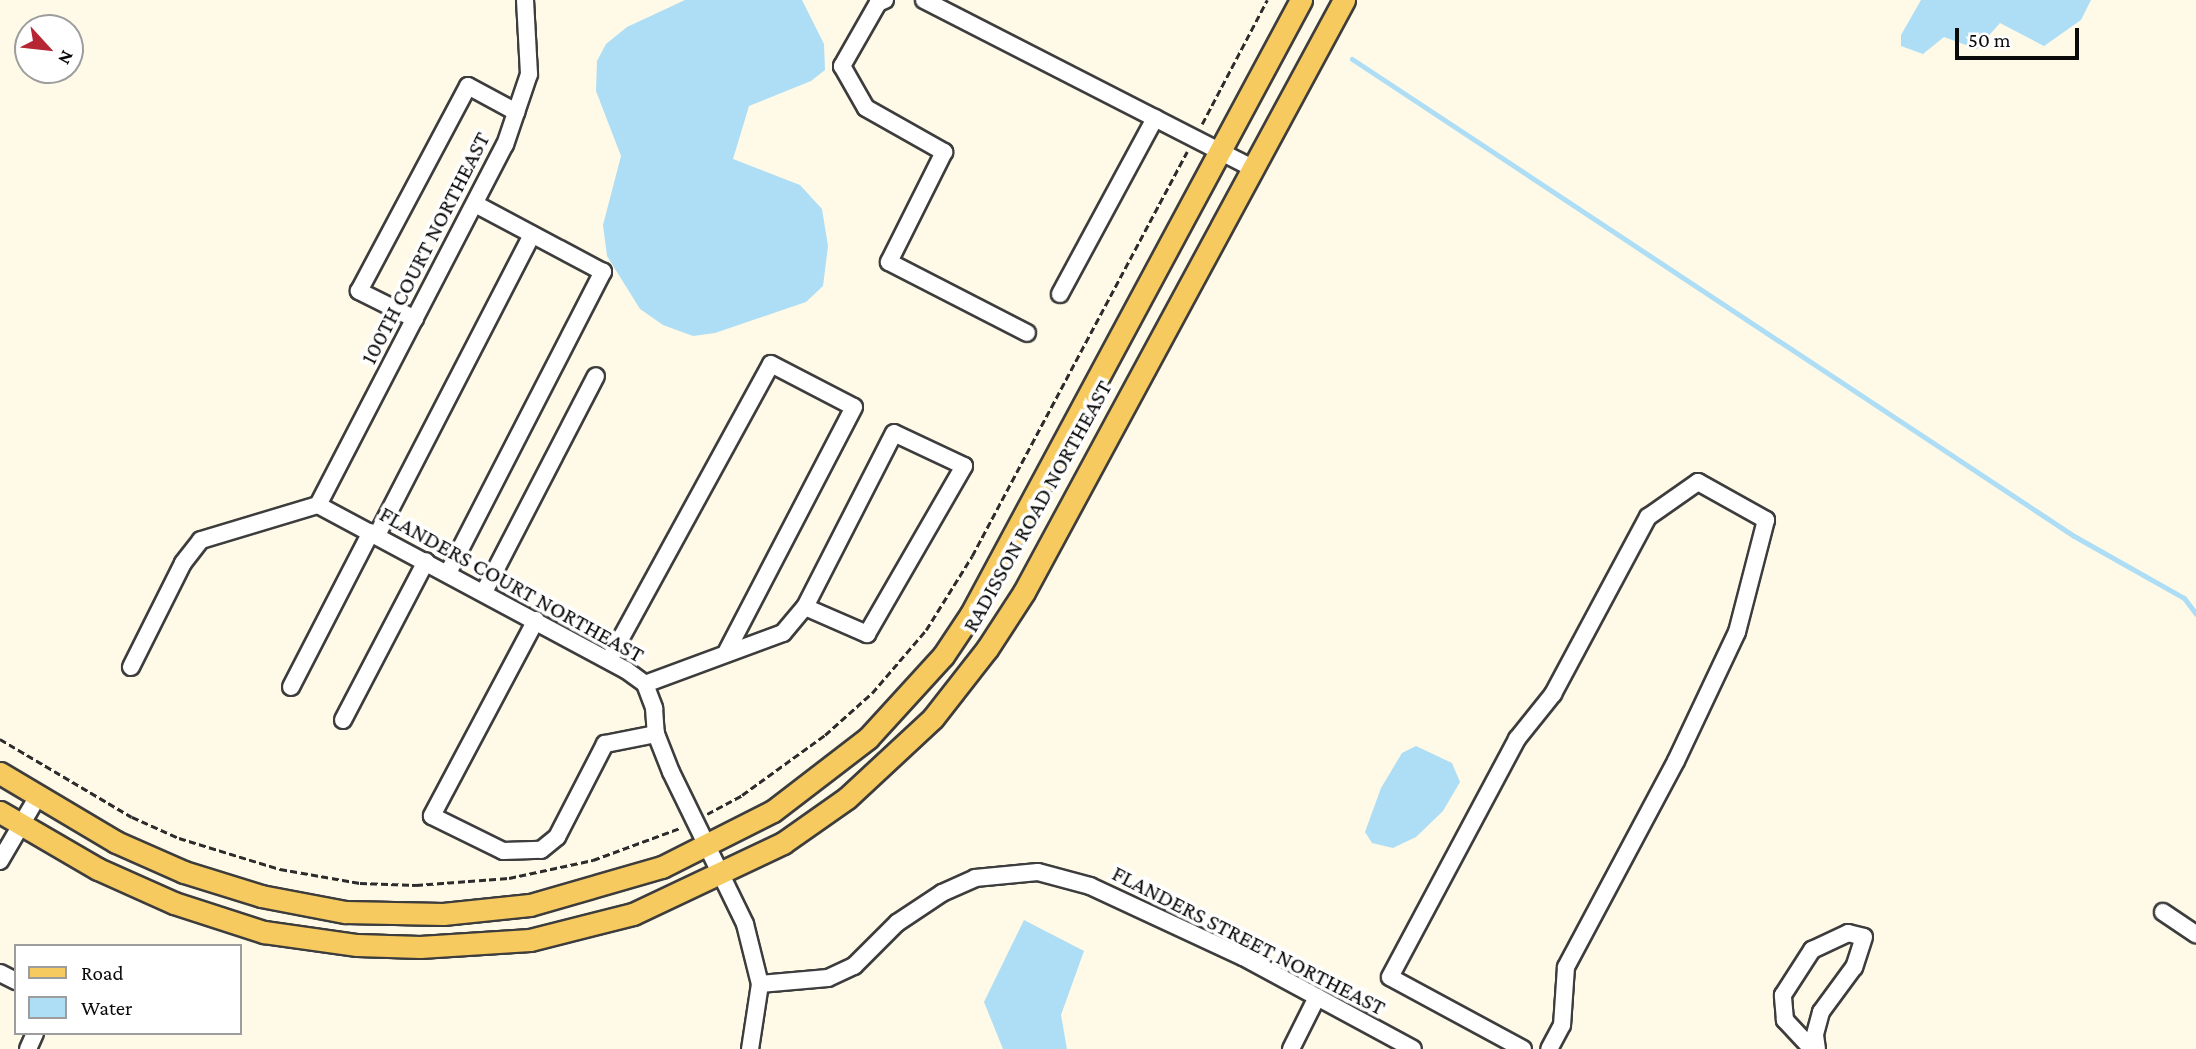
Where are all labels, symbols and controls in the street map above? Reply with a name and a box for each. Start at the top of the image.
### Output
north arrow [14,14,84,84]
scale bar [1958,14,2082,58]
text: 50 m [1968,28,2011,52]
text: N [54,47,79,68]
street label: 100TH COURT NORTHEAST [354,127,496,369]
street label: RADISSON ROAD NORTHEAST [956,375,1118,637]
street label: FLANDERS COURT NORTHEAST [375,500,649,668]
street label: FLANDERS STREET NORTHEAST [1108,859,1390,1021]
legend [14,944,242,1035]
text: Road [81,961,124,985]
text: Water [81,996,133,1020]

